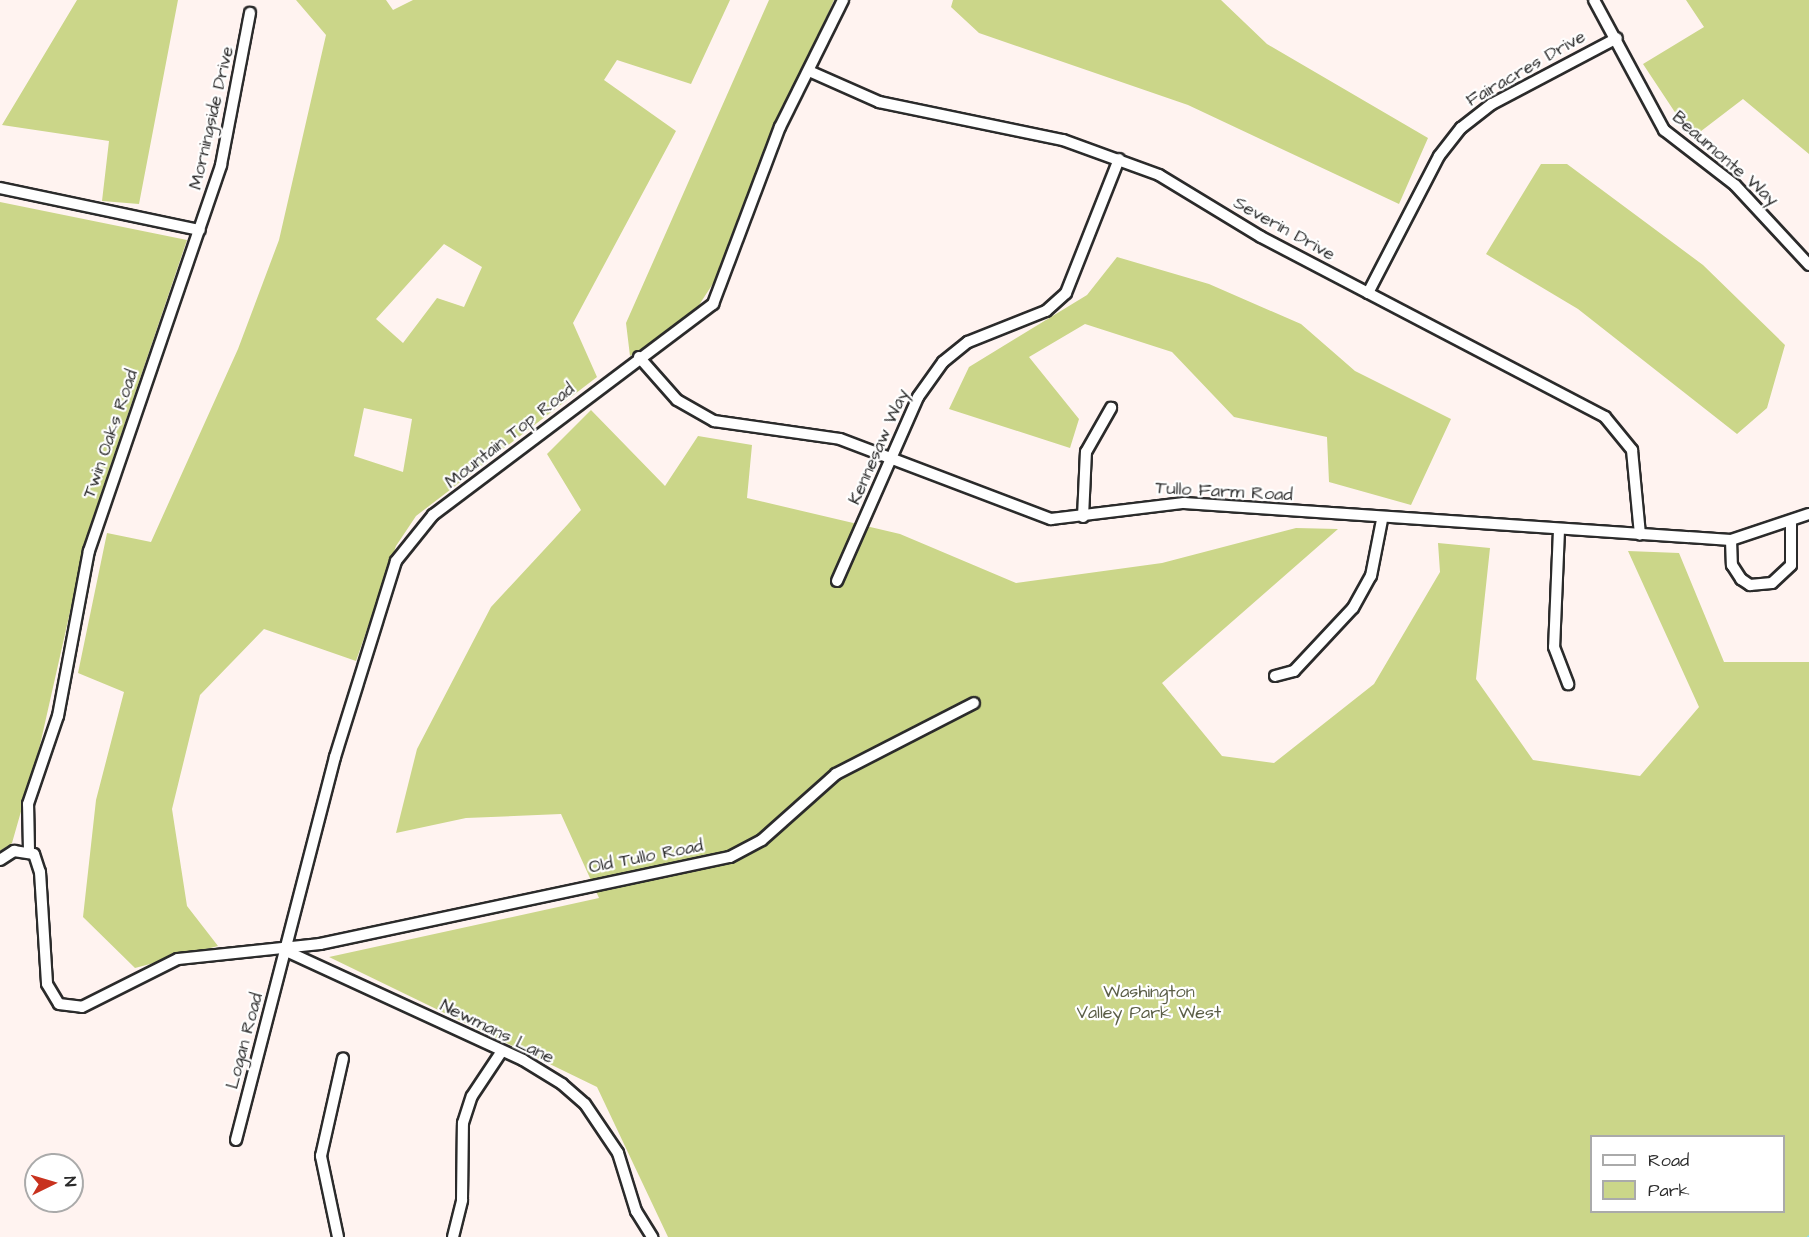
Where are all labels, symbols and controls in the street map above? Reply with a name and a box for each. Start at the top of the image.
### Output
street label: Fairacres Drive [1463,26,1589,112]
street label: Morningside Drive [185,44,239,192]
street label: Beaumonte Way [1667,107,1783,211]
street label: Severin Drive [1230,192,1338,266]
street label: Twin Oaks Road [79,367,143,501]
street label: Mountain Top Road [441,379,579,493]
street label: Kennesaw Way [844,386,914,508]
street label: Tullo Farm Road [1155,478,1293,506]
street label: Old Tullo Road [587,835,705,879]
park label: Washington Valley Park West [1077,982,1221,1024]
street label: Logan Road [222,991,268,1091]
street label: Newmans Lane [436,995,558,1069]
legend [1590,1135,1785,1213]
text: Road [1648,1148,1689,1173]
north arrow [24,1153,84,1213]
text: N [59,1176,81,1188]
text: Park [1648,1178,1690,1203]

